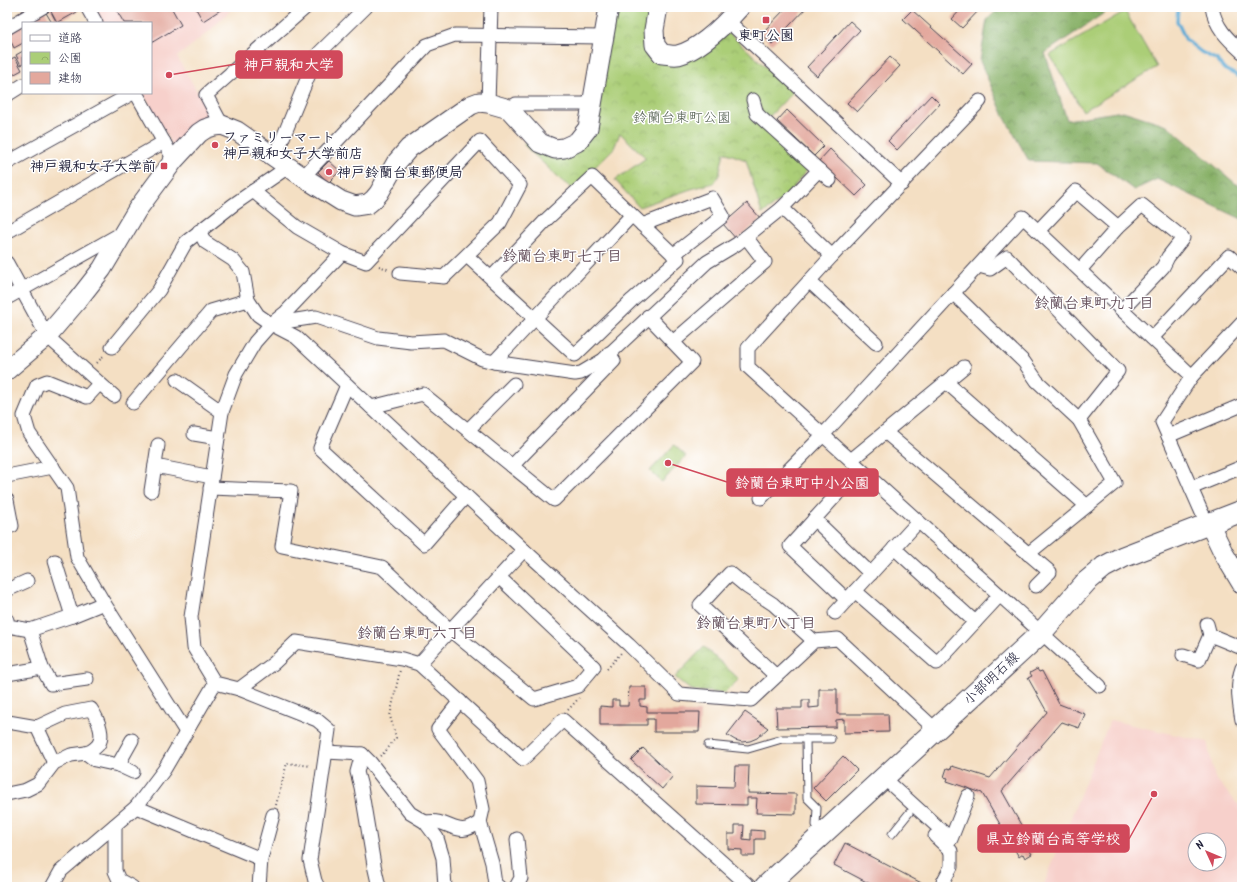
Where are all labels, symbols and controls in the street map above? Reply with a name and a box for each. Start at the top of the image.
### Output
marker: 東町公園 [761,15,771,25]
legend [22,22,152,94]
place label: 東町公園 [738,25,794,47]
text: 道路 [58,29,82,48]
text: 公園 [58,49,82,68]
callout: 神戸親和大学 [236,51,342,78]
text: 神戸親和大学 [244,54,334,78]
text: 建物 [58,69,82,88]
park label: 鈴蘭台東町公園 [633,107,731,129]
place label: ファミリーマート 神戸親和女子大学前店 [223,127,363,165]
marker: ファミリーマート 神戸親和女子大学前店 [210,140,220,150]
place label: 神戸親和女子大学前 [30,156,156,178]
marker: 神戸親和女子大学前 [159,161,169,171]
place label: 神戸鈴蘭台東郵便局 [337,162,463,184]
marker: 神戸鈴蘭台東郵便局 [324,167,334,177]
district label: 鈴蘭台東町七丁目 [502,245,622,269]
district label: 鈴蘭台東町九丁目 [1034,292,1154,316]
callout: 鈴蘭台東町中小公園 [727,469,878,496]
text: 鈴蘭台東町中小公園 [734,472,870,496]
district label: 鈴蘭台東町八丁目 [696,612,816,636]
district label: 鈴蘭台東町六丁目 [357,622,477,646]
street label: 小部明石線 [959,647,1025,711]
callout: 県立鈴蘭台高等学校 [978,825,1129,852]
text: 県立鈴蘭台高等学校 [985,828,1121,852]
north arrow [1187,832,1227,872]
text: N [1192,837,1209,855]

